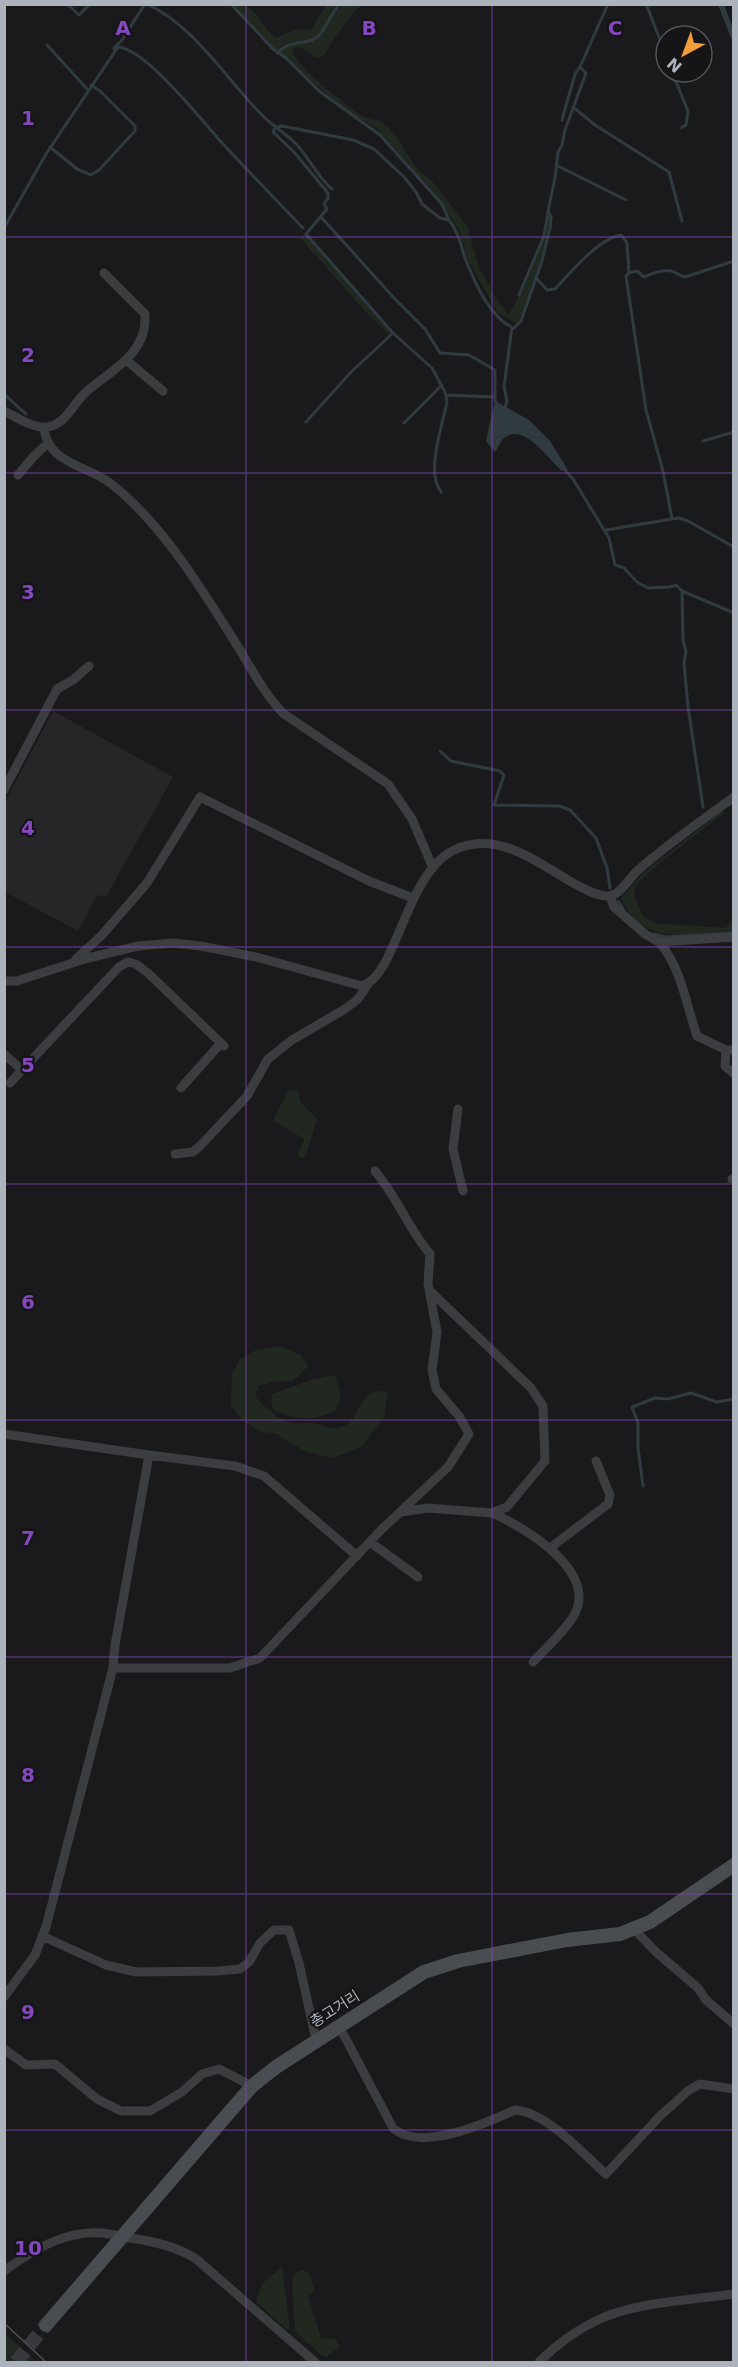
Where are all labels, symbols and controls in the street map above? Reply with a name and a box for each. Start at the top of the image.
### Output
text: A [115,16,131,40]
text: B [361,16,377,40]
text: C [608,16,622,40]
north arrow [654,24,714,84]
text: N [663,53,686,77]
text: 1 [21,106,35,130]
text: 2 [21,343,35,367]
text: 3 [21,580,35,604]
text: 4 [21,816,35,840]
text: 5 [21,1053,35,1077]
text: 6 [21,1290,35,1314]
text: 7 [21,1526,35,1550]
text: 8 [21,1763,35,1787]
street label: 총고거리 [307,1987,363,2031]
text: 9 [21,2000,35,2024]
text: 10 [14,2236,42,2260]

